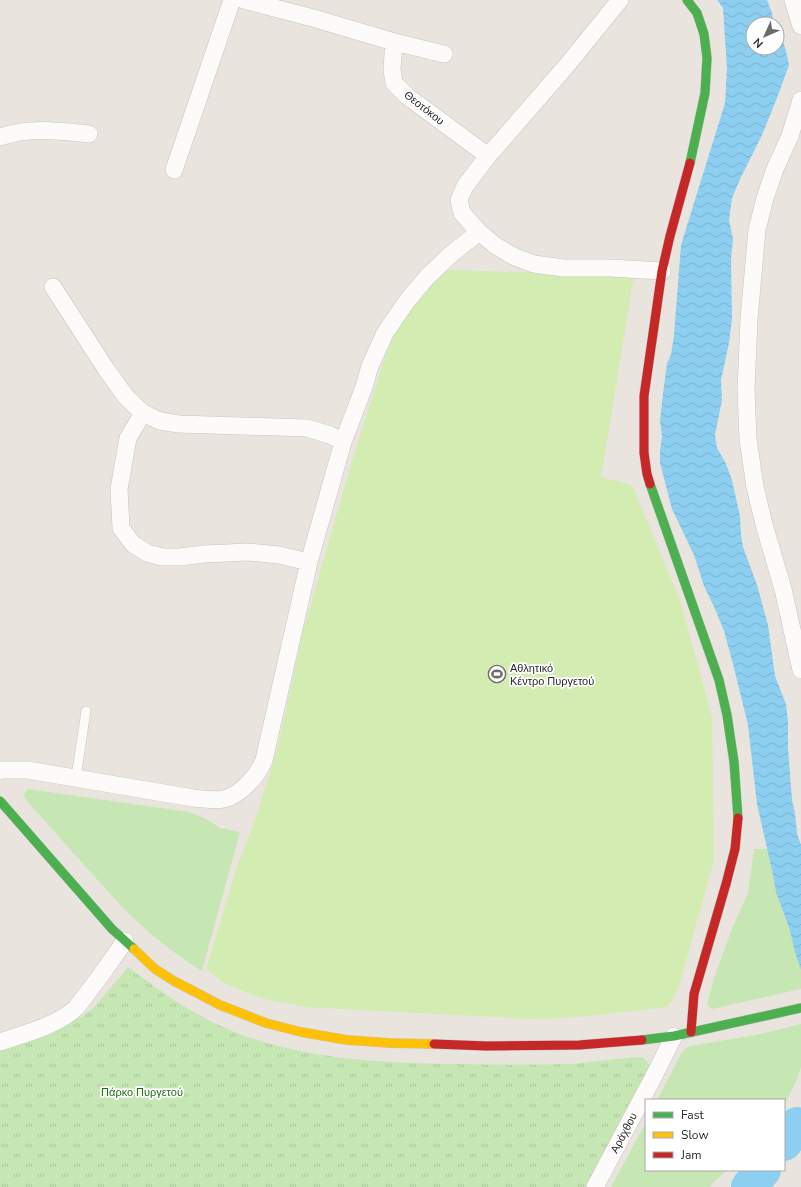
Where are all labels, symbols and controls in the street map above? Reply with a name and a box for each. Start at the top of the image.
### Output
north arrow [745,16,785,56]
text: N [750,35,766,51]
street label: Θεοτόκου [401,88,447,128]
place label: Αθλητικό Κέντρο Πυργετού [510,661,594,689]
sports icon: Αθλητικό Κέντρο Πυργετού [487,664,507,684]
park label: Πάρκο Πυργετού [101,1085,183,1100]
legend [645,1099,785,1171]
text: Fast [681,1107,704,1123]
street label: Αράχθου [607,1110,641,1156]
text: Slow [681,1127,709,1143]
text: Jam [680,1147,702,1163]

